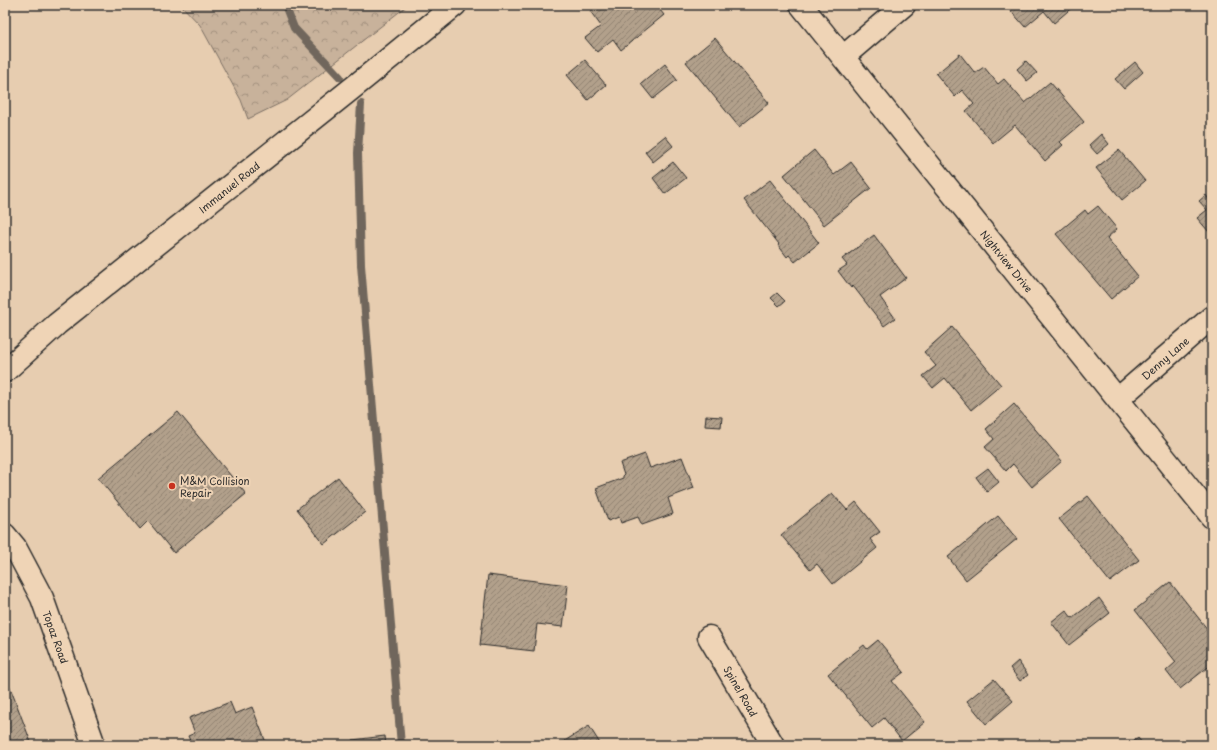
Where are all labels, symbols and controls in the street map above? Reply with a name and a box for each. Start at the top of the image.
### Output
street label: Immanuel Road [195,158,263,216]
street label: Nightview Drive [977,227,1037,295]
street label: Denny Lane [1138,333,1192,383]
place label: M&M Collision Repair [180,473,249,500]
marker: M&M Collision Repair [167,481,177,491]
street label: Topaz Road [40,609,73,666]
street label: Spinel Road [720,663,762,719]

